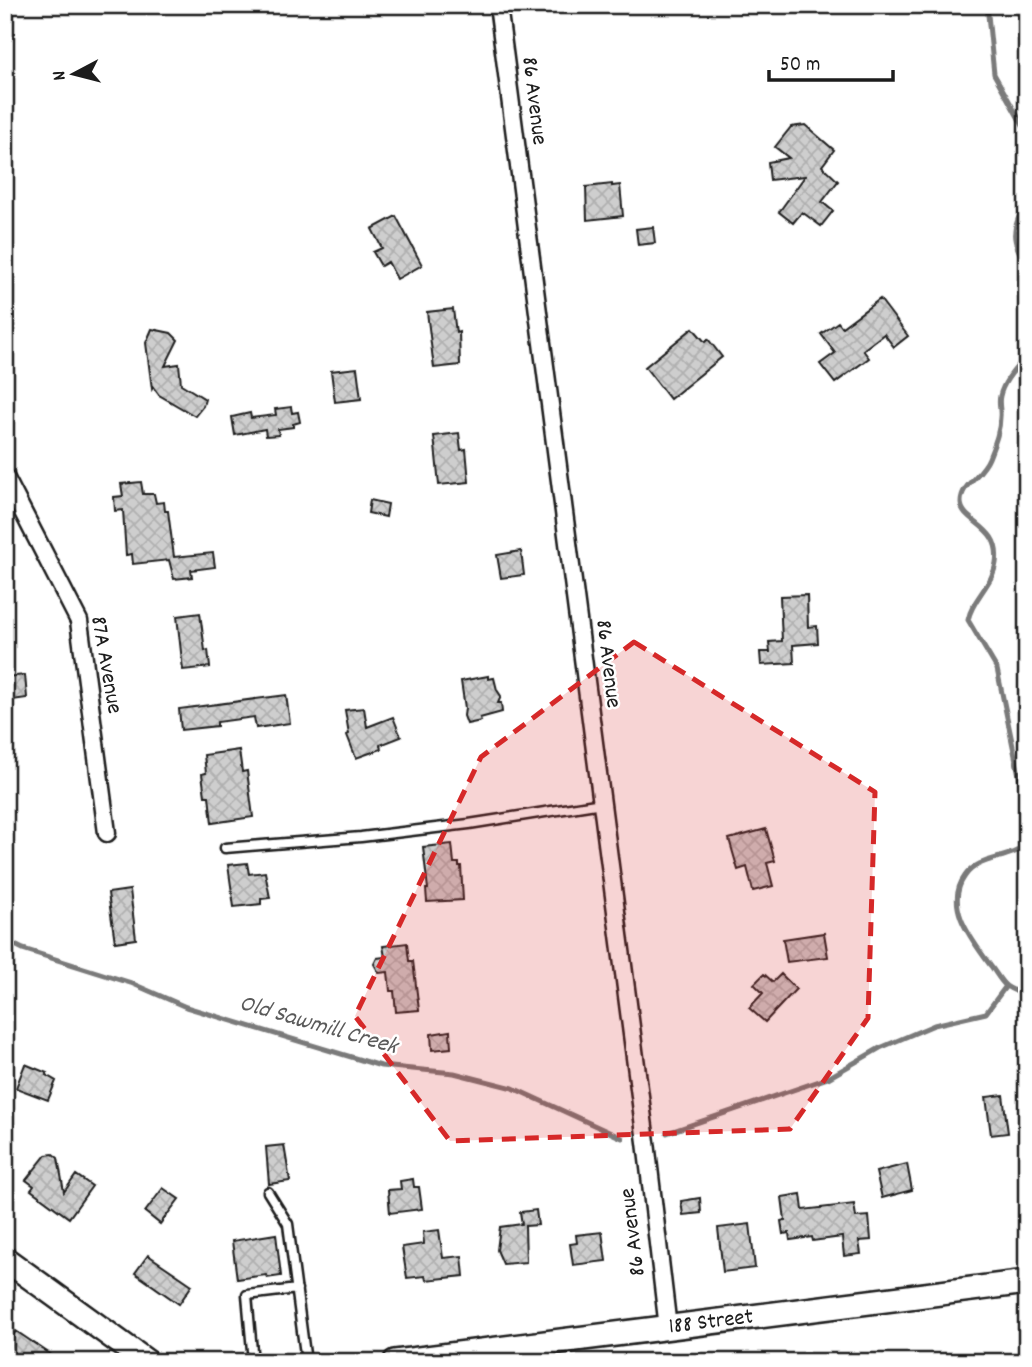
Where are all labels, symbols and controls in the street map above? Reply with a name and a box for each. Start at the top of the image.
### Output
north arrow [38,38,108,108]
scale bar [769,38,894,82]
text: 50 m [780,51,820,81]
street label: 86 Avenue [511,55,555,147]
text: N [47,69,75,82]
street label: 87A Avenue [80,613,130,717]
street label: 86 Avenue [585,618,629,710]
water label: Old Sawmill Creek [235,987,403,1065]
street label: 86 Avenue [612,1186,656,1278]
street label: 188 Street [667,1301,755,1345]

